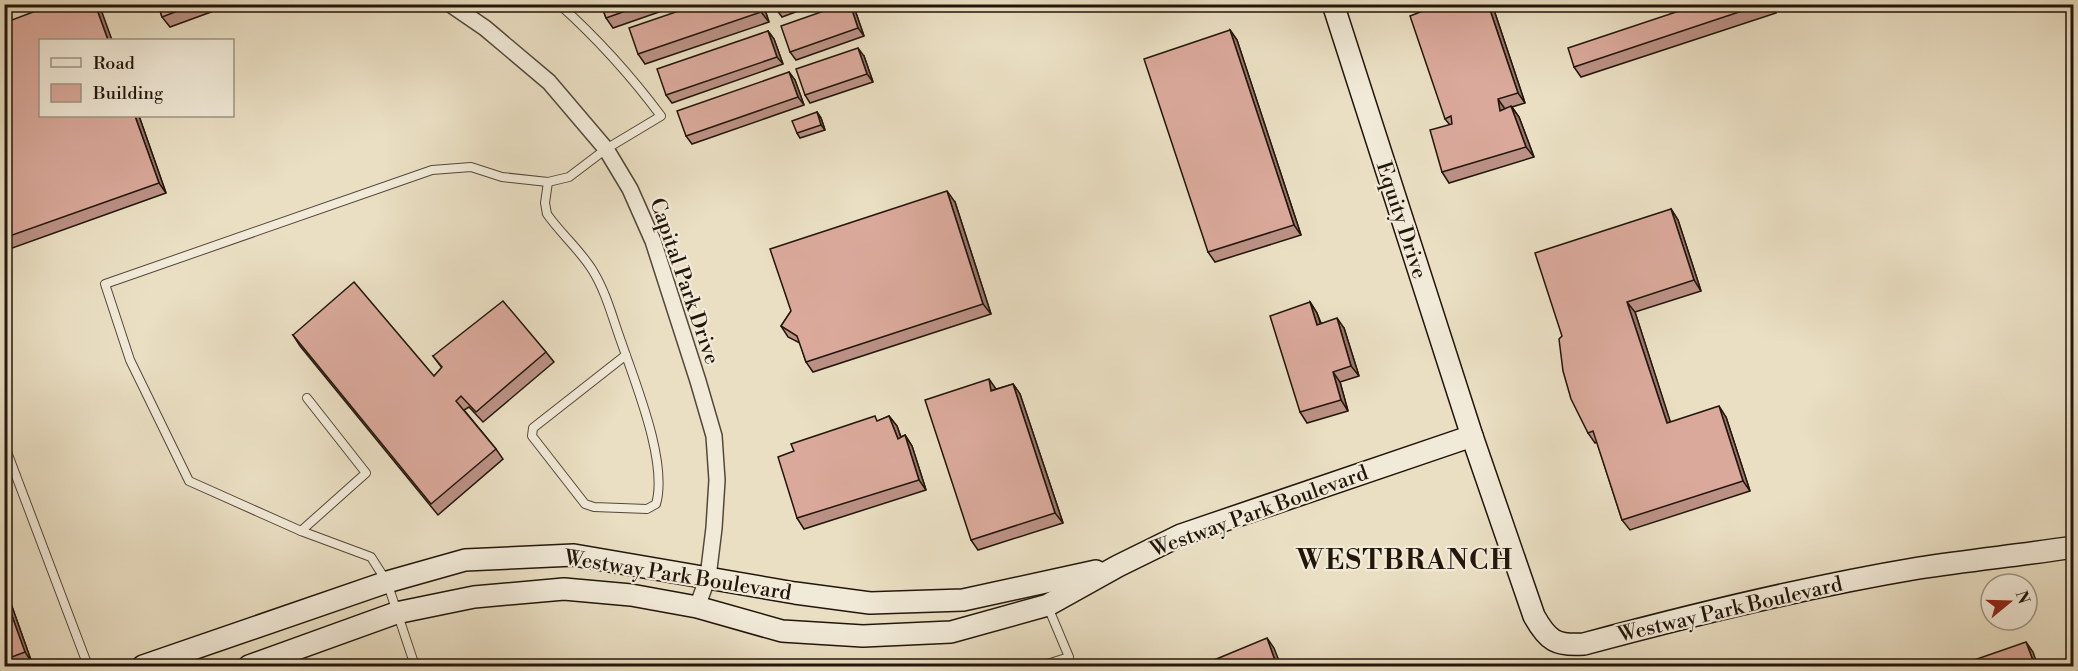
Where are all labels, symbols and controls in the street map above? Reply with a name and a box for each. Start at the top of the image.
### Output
legend [39,39,234,117]
text: Road [93,52,136,75]
text: Building [92,82,164,105]
street label: Equity Drive [1370,158,1432,282]
street label: Capital Park Drive [643,195,725,368]
street label: Westway Park Boulevard [1146,460,1372,564]
district label: WESTBRANCH [1295,544,1514,578]
street label: Westway Park Boulevard [561,545,793,607]
street label: Westway Park Boulevard [1614,571,1845,649]
north arrow [1979,572,2039,632]
text: N [2011,588,2034,607]

